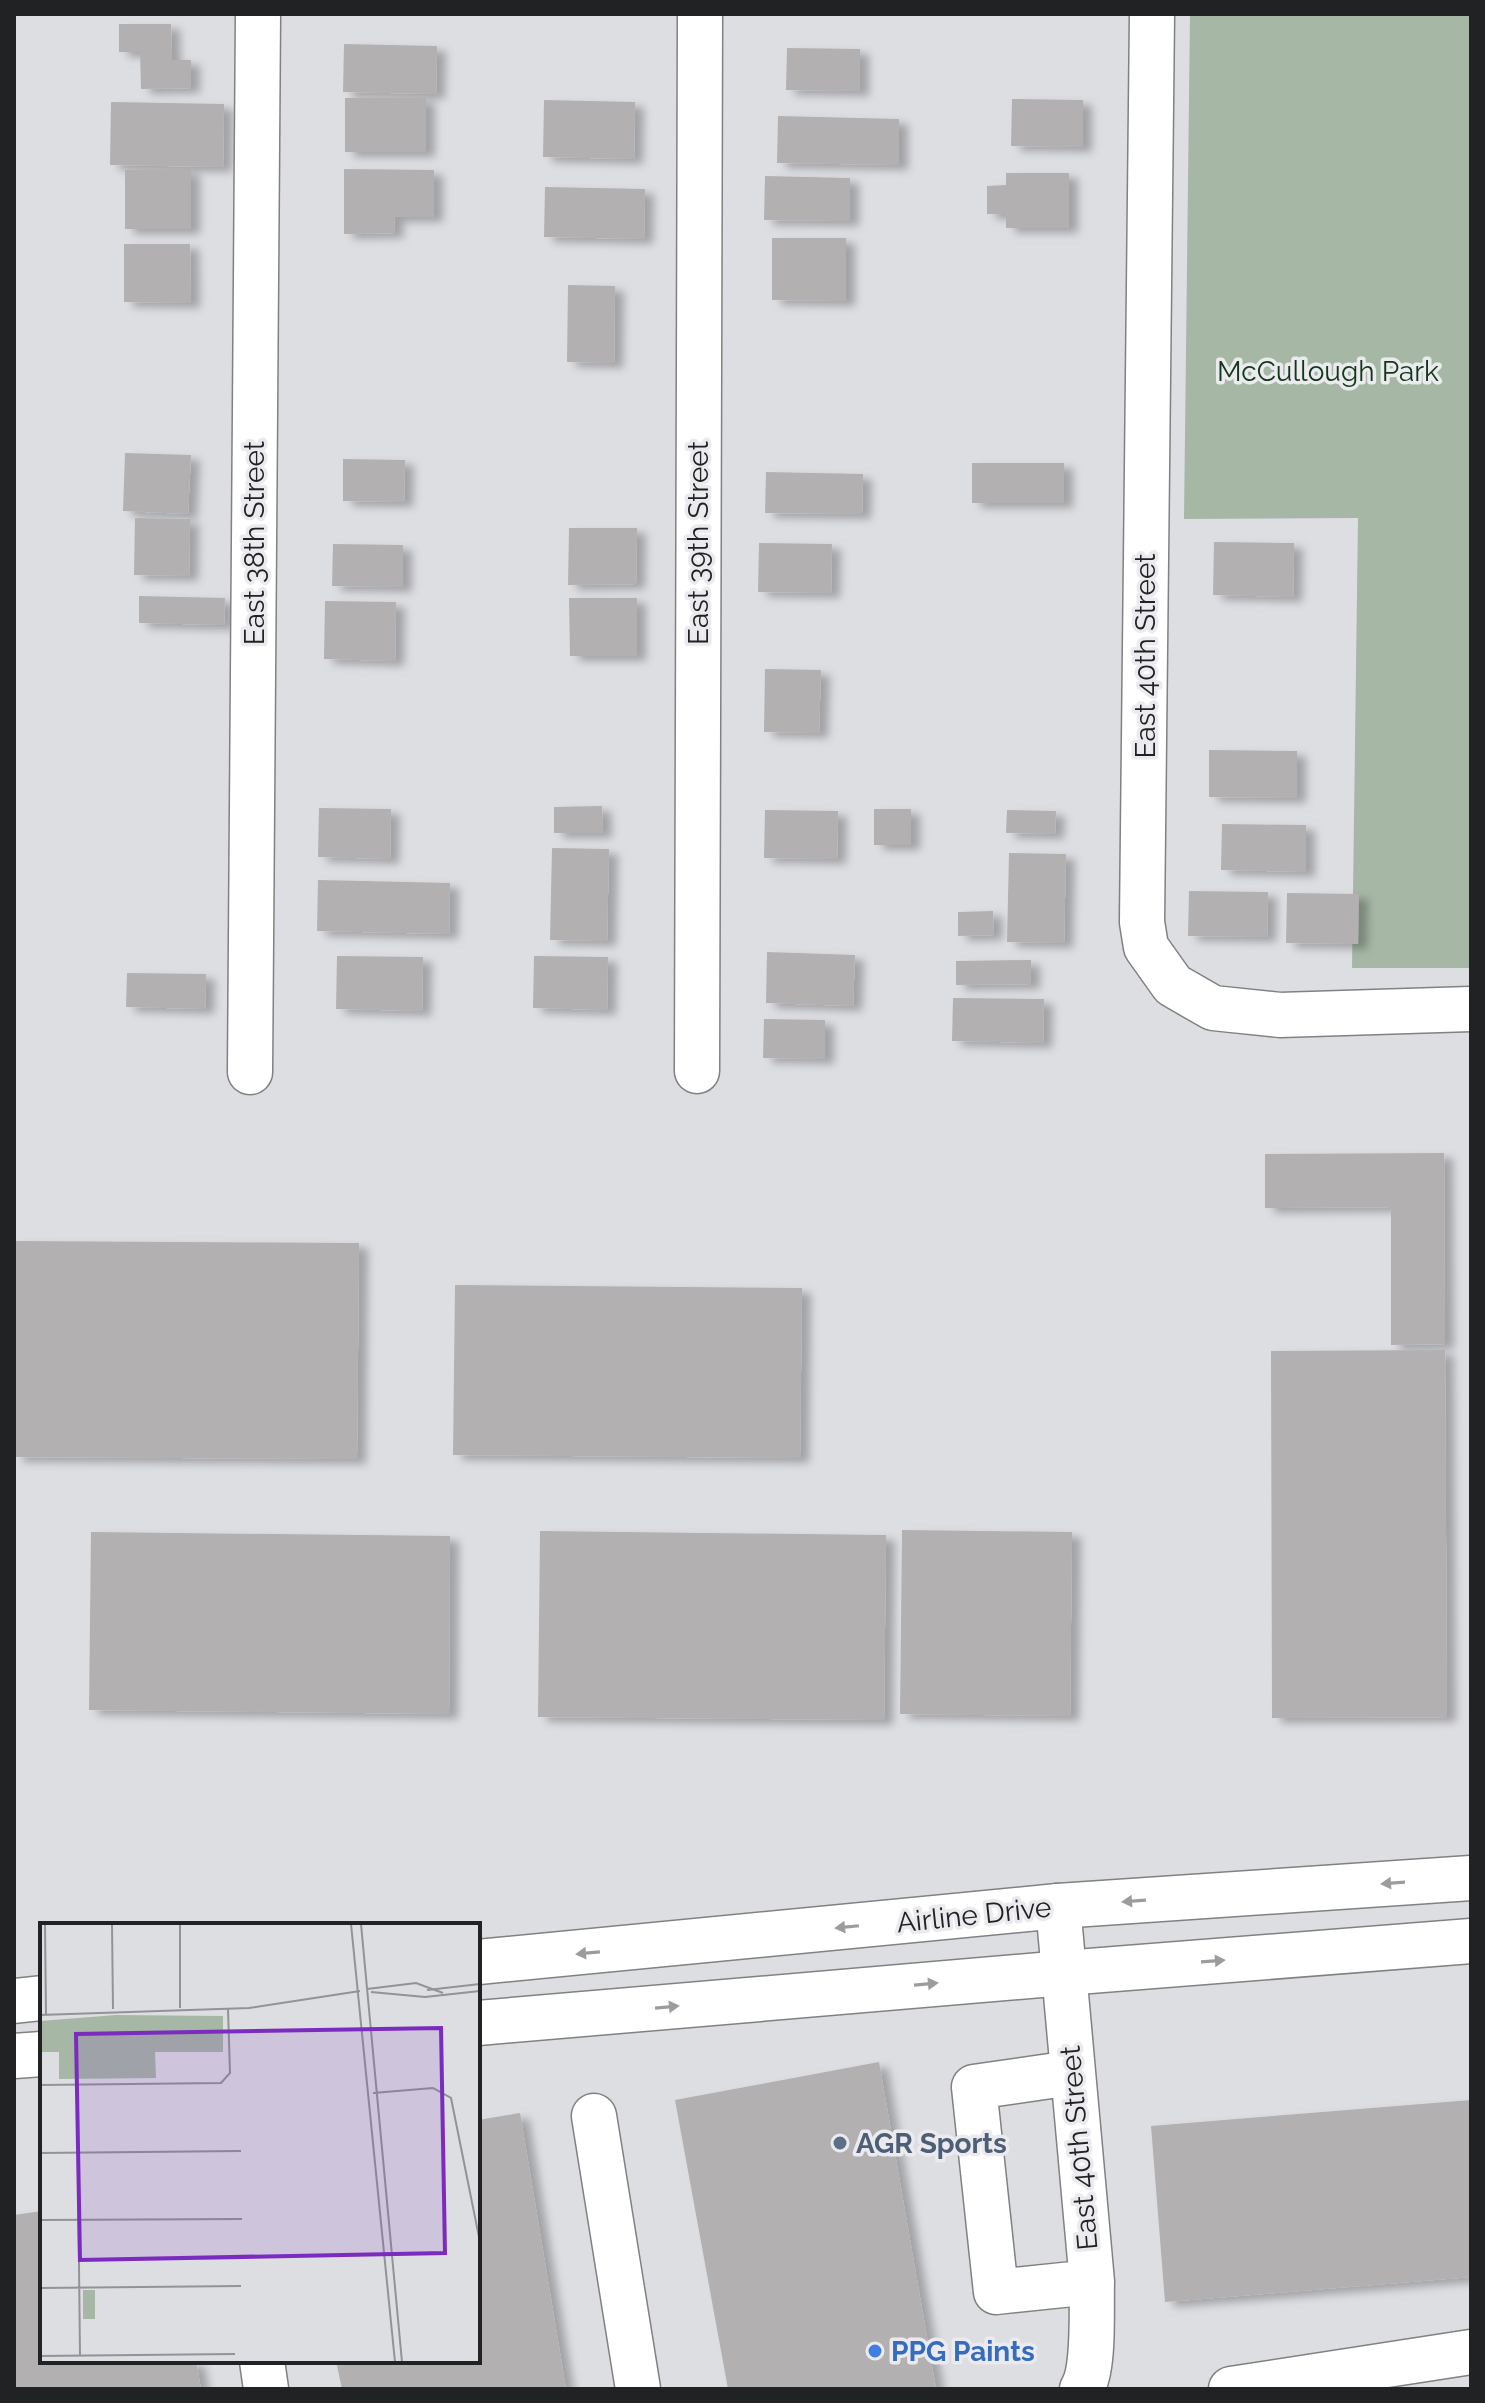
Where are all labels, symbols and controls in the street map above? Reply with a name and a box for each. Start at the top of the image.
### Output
park label: McCullough Park [1217,355,1439,388]
street label: East 38th Street [238,440,271,645]
street label: East 39th Street [682,440,715,645]
street label: East 40th Street [1129,553,1162,759]
one-way arrow [1380,1877,1405,1890]
street label: Airline Drive [895,1890,1053,1940]
one-way arrow [1121,1895,1146,1908]
one-way arrow [834,1921,859,1934]
inset map [40,1923,480,2363]
one-way arrow [575,1947,600,1960]
one-way arrow [1201,1954,1226,1967]
one-way arrow [914,1978,939,1991]
one-way arrow [655,2000,680,2013]
street label: East 40th Street [1054,2044,1104,2252]
place label: AGR Sports [856,2127,1007,2160]
marker: AGR Sports [831,2134,849,2152]
place label: PPG Paints [891,2335,1035,2368]
marker: PPG Paints [866,2342,884,2360]

